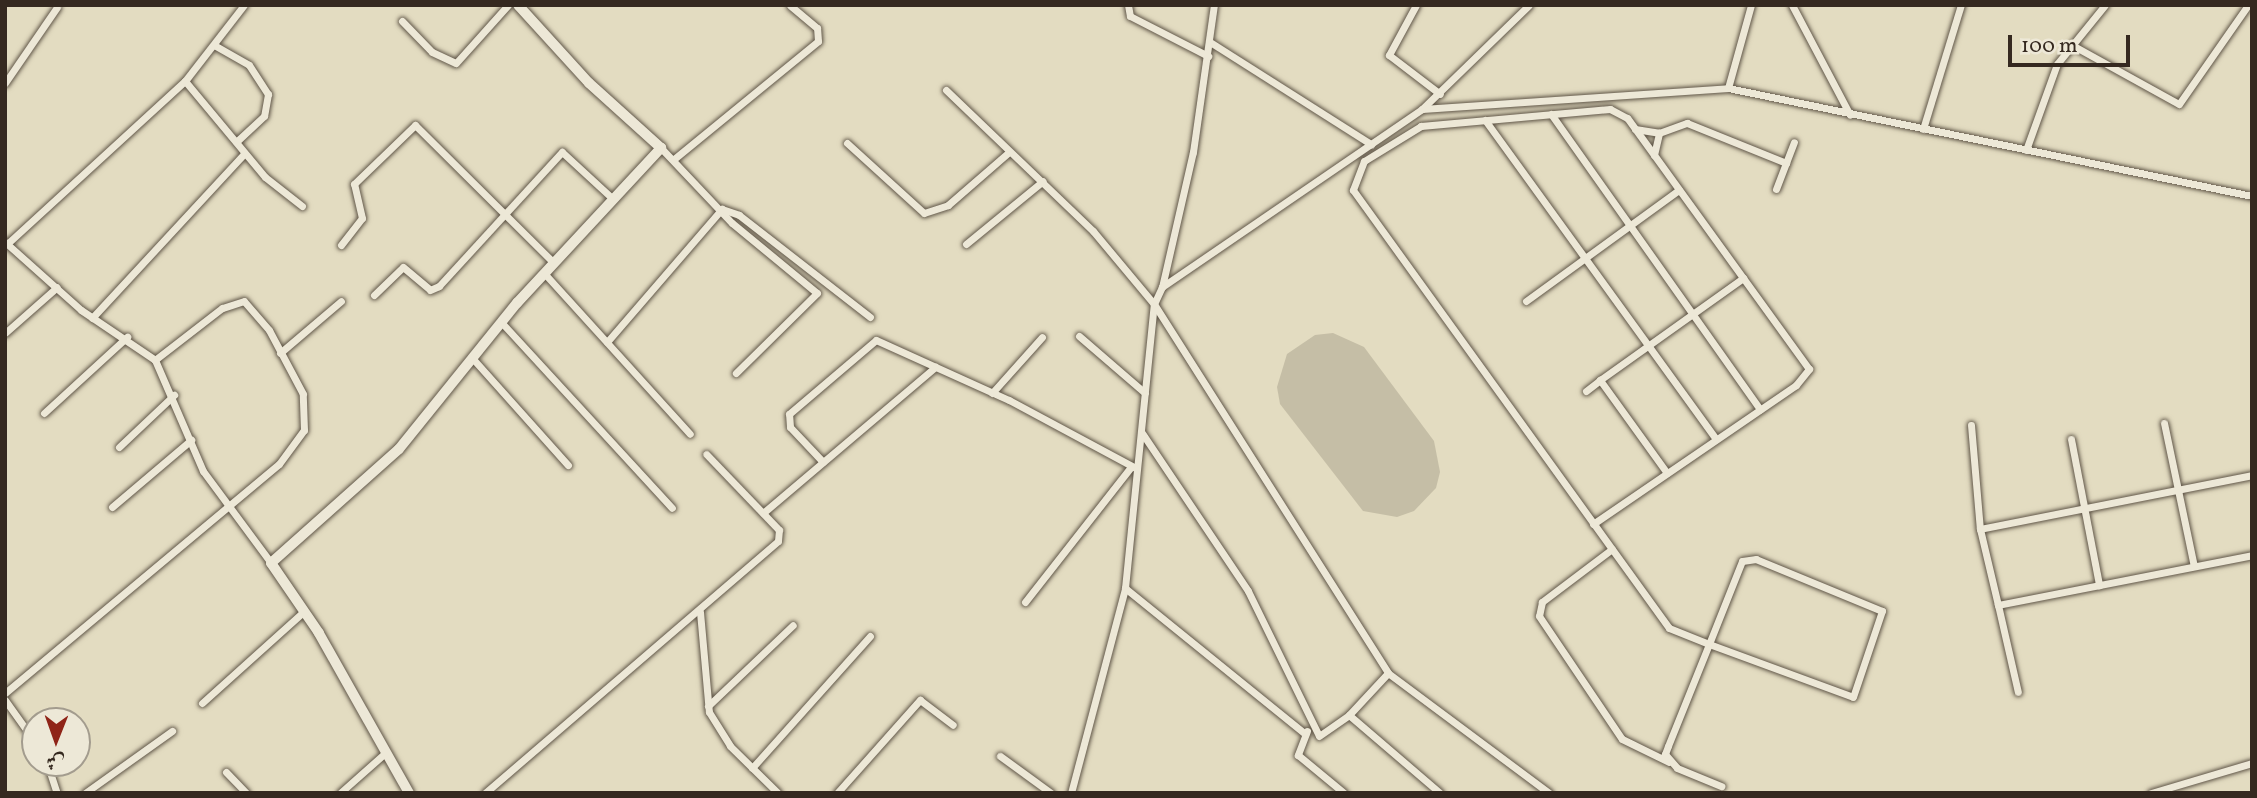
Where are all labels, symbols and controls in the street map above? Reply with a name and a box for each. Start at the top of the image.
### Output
scale bar [2012,21,2134,65]
text: 100 m [2021,32,2078,61]
north arrow [21,707,91,777]
text: ش [46,748,65,774]

